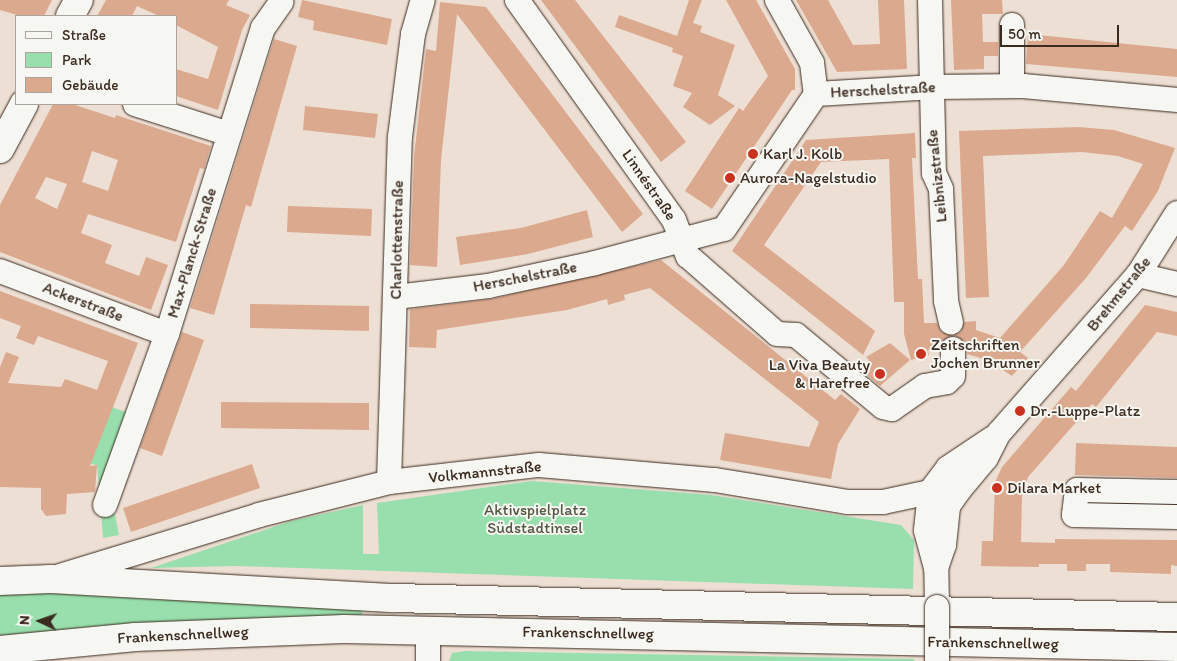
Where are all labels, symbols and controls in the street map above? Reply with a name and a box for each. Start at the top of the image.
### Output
legend [15,15,178,105]
scale bar [1002,15,1121,47]
text: 50 m [1008,25,1041,43]
text: Straße [62,26,106,44]
text: Park [62,51,92,69]
text: Gebäude [62,76,119,94]
street label: Herschelstraße [830,78,936,102]
street label: Leibnizstraße [923,129,951,223]
place label: Karl J. Kolb [763,144,843,164]
street label: Linnéstraße [618,146,680,224]
marker: Karl J. Kolb [747,148,759,160]
place label: Aurora-Nagelstudio [740,168,877,188]
marker: Aurora-Nagelstudio [724,172,736,184]
street label: Charlottenstraße [386,180,408,300]
street label: Max-Planck-Straße [163,186,221,320]
street label: Brehmstraße [1083,253,1155,335]
street label: Herschelstraße [471,258,579,296]
street label: Ackerstraße [40,278,126,326]
place label: Zeitschriften Jochen Brunner [931,335,1040,373]
marker: Zeitschriften Jochen Brunner [915,348,927,360]
place label: La Viva Beauty & Harefree [769,355,870,393]
marker: La Viva Beauty & Harefree [874,368,886,380]
place label: Dr.-Luppe-Platz [1030,401,1140,421]
marker: Dr.-Luppe-Platz [1014,405,1026,417]
street label: Volkmannstraße [428,457,542,487]
place label: Dilara Market [1007,478,1101,498]
marker: Dilara Market [991,482,1003,494]
park label: Aktivspielplatz Südstadtinsel [484,500,586,538]
north arrow [15,596,65,646]
text: N [16,615,33,625]
street label: Frankenschnellweg [117,622,249,648]
street label: Frankenschnellweg [522,622,654,644]
street label: Frankenschnellweg [927,632,1059,654]

